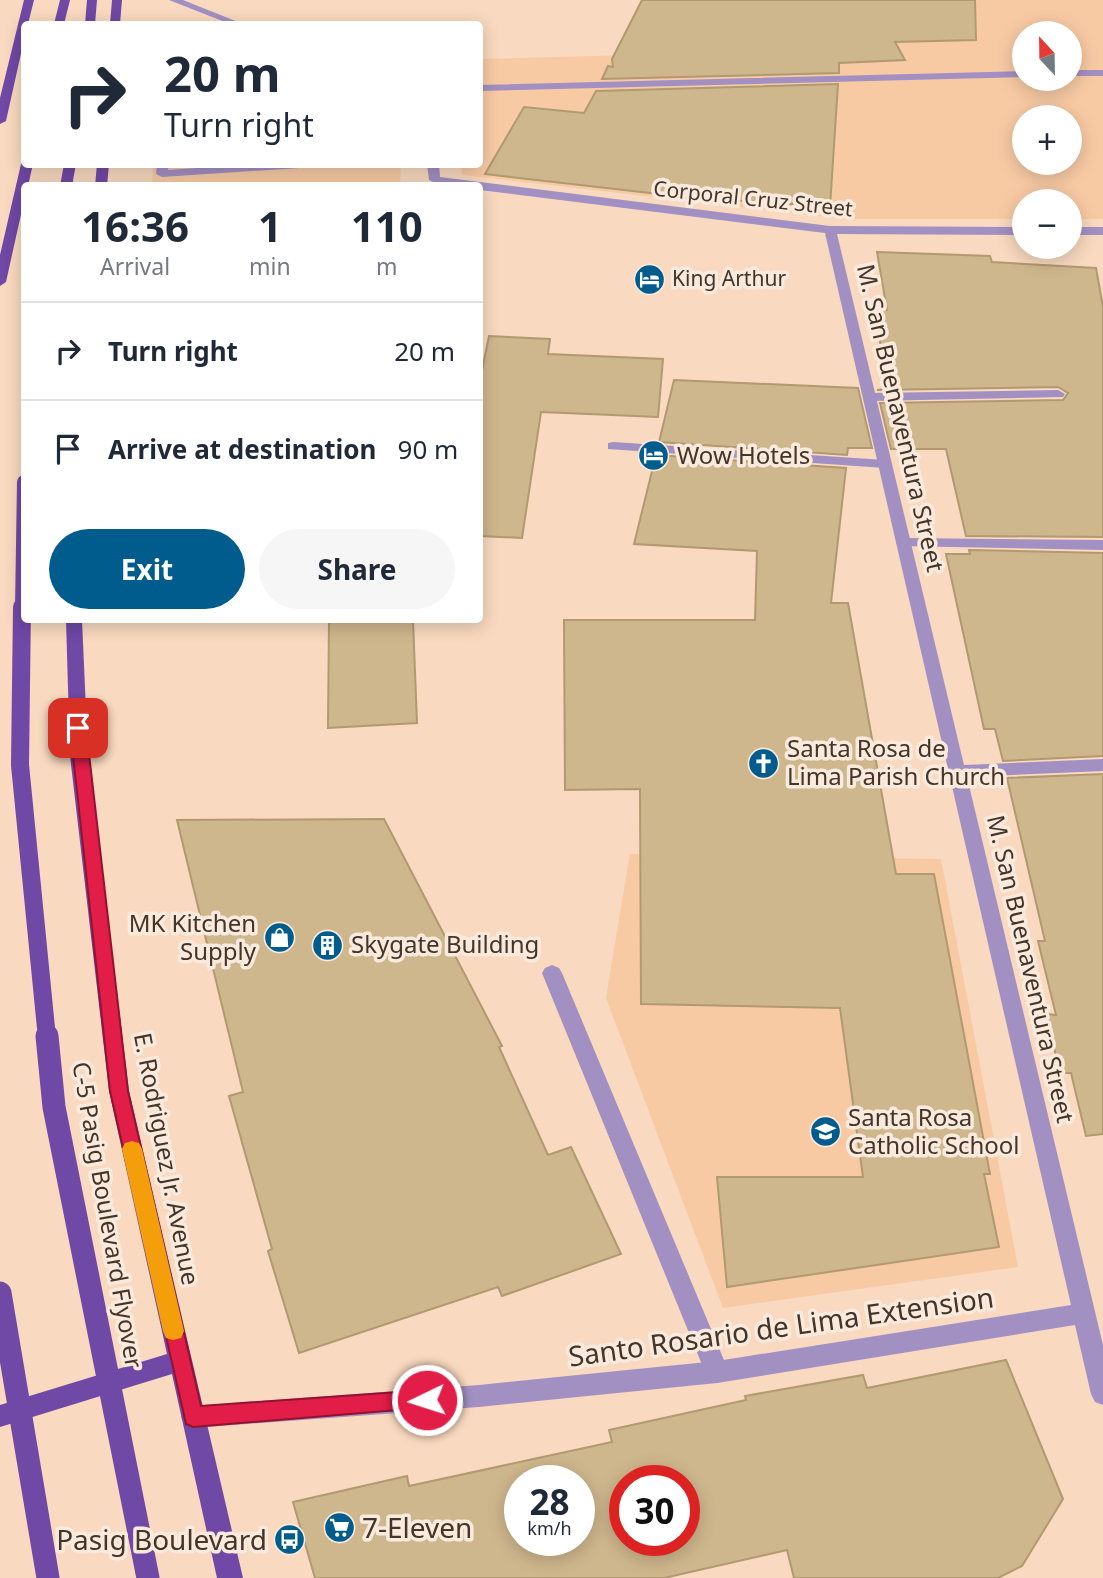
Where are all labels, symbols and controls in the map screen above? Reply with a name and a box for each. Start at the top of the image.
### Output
north arrow [1012,21,1082,91]
map controls [1012,21,1082,259]
text: 20 m [164,40,281,106]
icon: right [49,49,140,140]
text: Turn right [164,103,314,146]
button: + [1012,105,1082,175]
street label: Corporal Cruz Street [652,174,854,222]
button: − [1012,189,1082,259]
text: 16:36 [81,197,189,254]
text: 1 [258,197,282,254]
text: 110 [351,197,423,254]
text: Arrival [100,250,170,282]
text: min [249,250,291,282]
text: m [376,250,398,282]
street label: M. San Buenaventura Street [850,261,953,575]
hotel icon: King Arthur [632,262,666,296]
place label: King Arthur [672,264,786,292]
icon: right [49,332,87,370]
text: Turn right [108,333,238,369]
text: 20 m [394,333,455,369]
icon: arrive [49,430,87,468]
text: Arrive at destination [108,431,377,467]
text: 90 m [398,431,458,467]
place label: Wow Hotels [677,438,810,471]
hotel icon: Wow Hotels [637,439,671,473]
button: Exit [49,529,245,609]
button: Share [259,529,455,609]
pin [48,698,108,758]
icon: arrive [59,709,97,747]
place label: Santa Rosa de Lima Parish Church [787,731,1005,792]
church icon: Santa Rosa de Lima Parish Church [747,746,781,780]
street label: M. San Buenaventura Street [980,812,1083,1126]
place label: MK Kitchen Supply [129,906,257,967]
shop icon: MK Kitchen Supply [262,921,296,955]
place label: Skygate Building [351,927,539,960]
building icon: Skygate Building [311,928,345,962]
street label: E. Rodriguez Jr. Avenue [127,1030,208,1288]
street label: C-5 Pasig Boulevard Flyover [65,1059,152,1371]
place label: Santa Rosa Catholic School [848,1100,1020,1161]
school or university icon: Santa Rosa Catholic School [808,1115,842,1149]
street label: Santo Rosario de Lima Extension [566,1277,996,1375]
position arrow [390,1363,464,1437]
speed limit sign: 30 [609,1465,700,1556]
text: 28 [529,1478,570,1525]
place label: 7-Eleven [362,1508,472,1546]
supermarket icon: 7-Eleven [322,1511,356,1545]
text: km/h [527,1516,572,1540]
place label: Pasig Boulevard [56,1520,267,1558]
bus stop icon: Pasig Boulevard [273,1523,307,1557]

